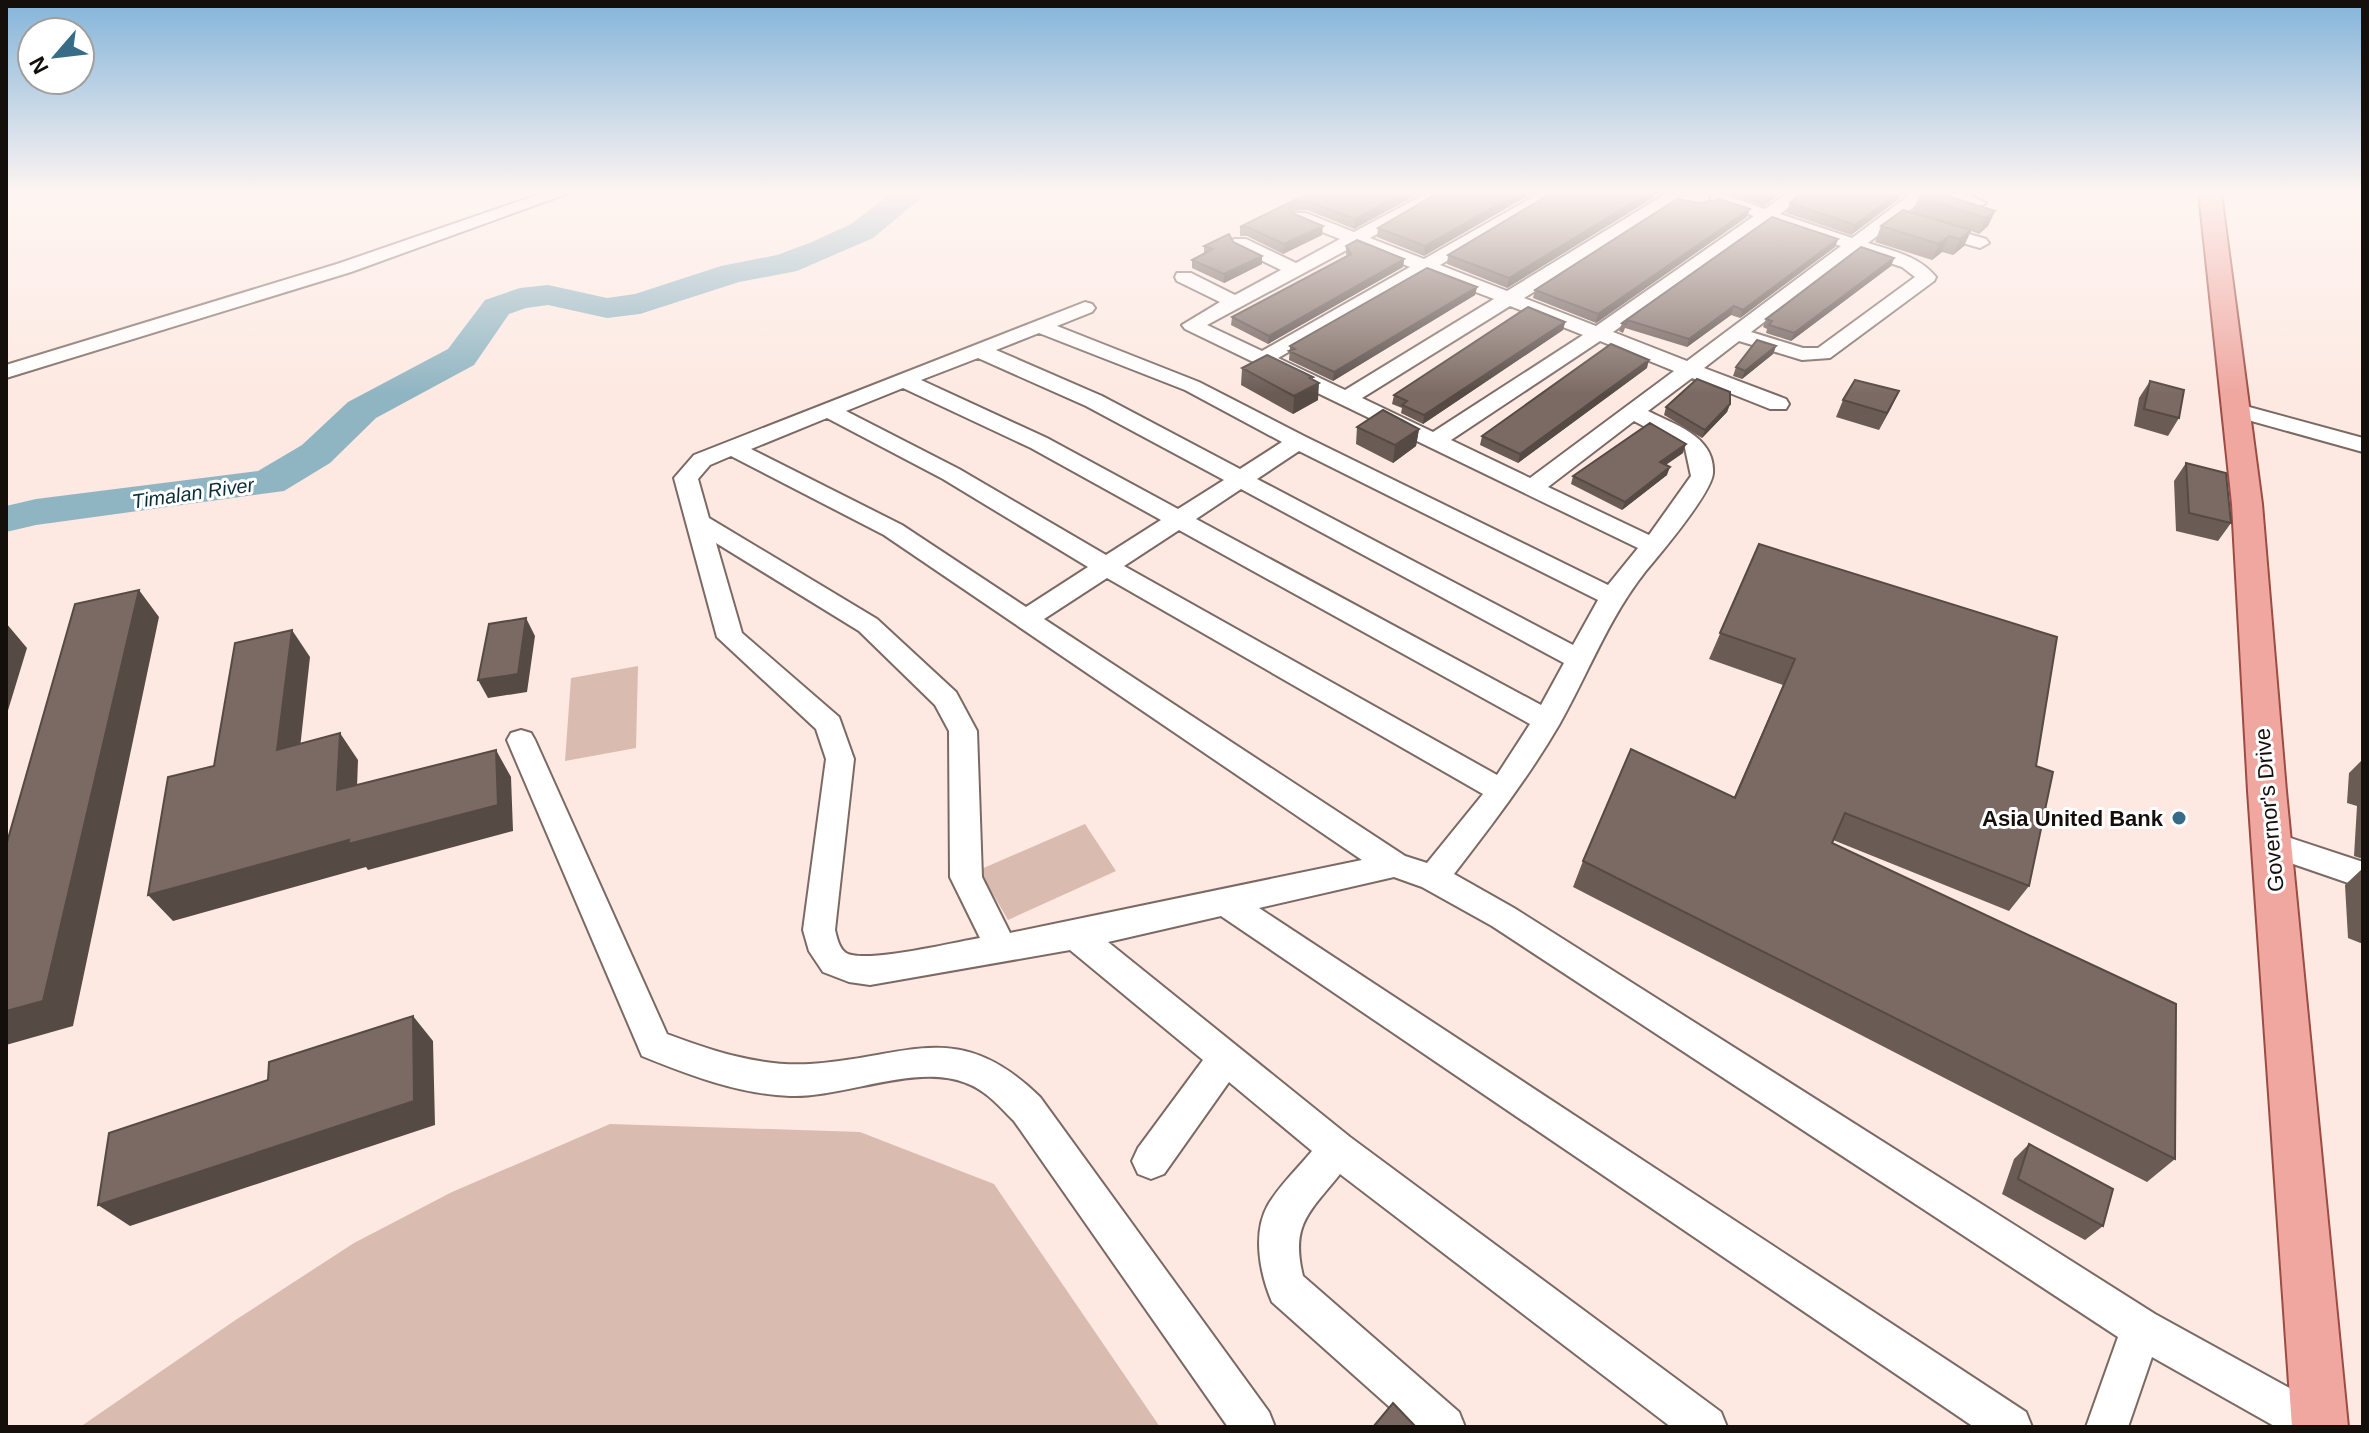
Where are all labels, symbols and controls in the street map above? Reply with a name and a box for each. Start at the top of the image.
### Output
north arrow [16,16,96,96]
text: N [24,52,54,78]
water label: Timalan River [130,473,257,512]
street label: Governor's Drive [2249,727,2289,893]
place label: Asia United Bank [1982,806,2164,831]
marker: Asia United Bank [2170,809,2188,827]

